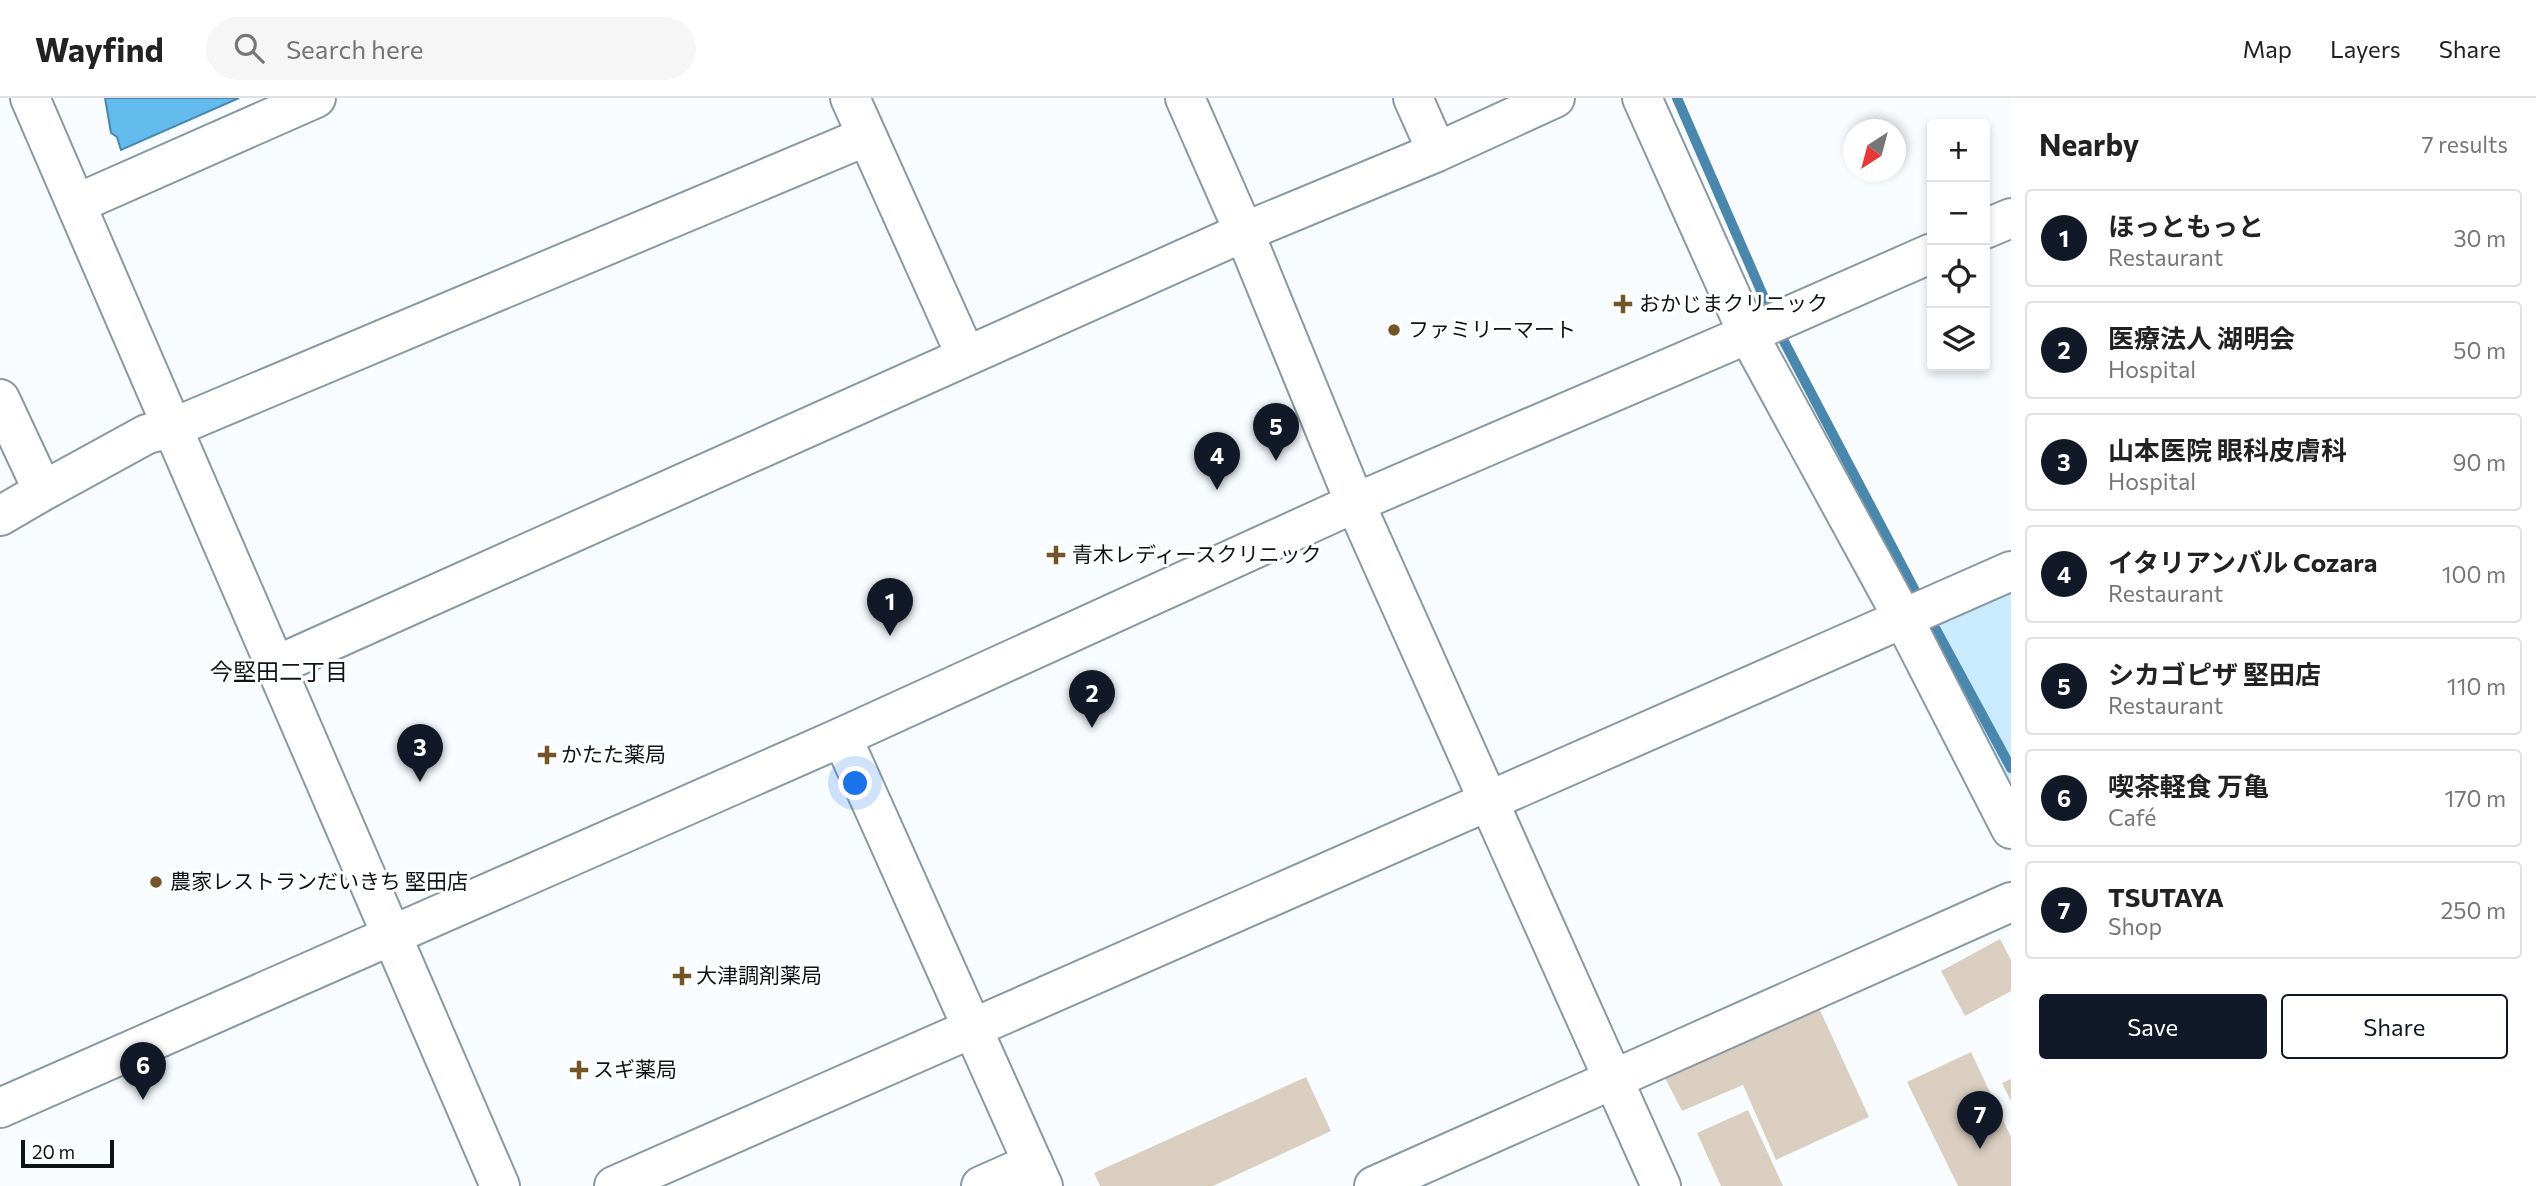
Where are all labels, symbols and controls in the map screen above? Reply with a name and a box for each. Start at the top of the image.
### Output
search box [206,17,696,80]
text: Wayfind [35,28,164,69]
icon: search [230,29,268,67]
text: Search here [286,33,423,64]
text: Map [2243,34,2292,63]
text: Layers [2330,34,2401,63]
text: Share [2439,34,2501,63]
north arrow [1843,119,1906,182]
map controls [1927,119,1990,371]
button: + [1927,119,1990,182]
text: Nearby [2039,125,2139,162]
text: 7 results [2421,130,2508,158]
button: − [1927,182,1990,245]
text: ほっともっと [2108,210,2264,241]
text: 1 [2059,224,2069,252]
text: 30 m [2453,224,2506,252]
text: Restaurant [2108,243,2223,271]
button: locate [1927,245,1990,308]
place label: おかじまクリニック [1639,290,1828,315]
marker: おかじまクリニック [1613,294,1633,314]
button: layers [1927,308,1990,371]
place label: ファミリーマート [1408,316,1576,341]
marker: ファミリーマート [1386,322,1402,338]
text: 医療法人 湖明会 [2108,322,2295,353]
text: 2 [2057,336,2071,364]
text: 50 m [2453,336,2506,364]
text: Hospital [2108,355,2196,383]
pin: 5 [1253,403,1299,461]
pin: 4 [1194,432,1240,490]
text: 山本医院 眼科皮膚科 [2108,434,2347,465]
text: 3 [2057,448,2071,476]
text: 90 m [2453,448,2506,476]
text: Hospital [2108,467,2196,495]
place label: 青木レディースクリニック [1072,541,1321,566]
marker: 青木レディースクリニック [1046,545,1066,565]
text: イタリアンバル Cozara [2108,546,2377,577]
text: 4 [2057,560,2071,588]
text: 100 m [2442,560,2506,588]
pin: 1 [867,578,913,636]
text: Restaurant [2108,579,2223,607]
district label: 今堅田二丁目 [210,657,348,685]
text: シカゴピザ 堅田店 [2108,658,2321,689]
pin: 2 [1069,670,1115,728]
text: 5 [2057,672,2071,700]
text: 110 m [2447,672,2506,700]
text: Restaurant [2108,691,2223,719]
pin: 3 [397,724,443,782]
place label: かたた薬局 [561,741,666,766]
marker: かたた薬局 [539,747,555,763]
your location [838,766,872,800]
text: 喫茶軽食 万亀 [2108,770,2269,801]
text: 6 [2057,784,2071,812]
text: 170 m [2445,784,2506,812]
text: Café [2108,803,2156,831]
place label: 農家レストランだいきち 堅田店 [170,868,468,893]
marker: 農家レストランだいきち 堅田店 [148,874,164,890]
text: TSUTAYA [2108,881,2224,912]
text: 7 [2058,896,2070,924]
text: 250 m [2441,896,2506,924]
text: Shop [2108,912,2162,940]
place label: 大津調剤薬局 [696,962,822,987]
marker: 大津調剤薬局 [674,968,690,984]
button: Save [2039,994,2267,1059]
button: Share [2281,994,2508,1059]
pin: 6 [120,1042,166,1100]
place label: スギ薬局 [593,1056,677,1081]
marker: スギ薬局 [571,1062,587,1078]
pin: 7 [1957,1091,2003,1149]
scale bar [21,1137,114,1169]
text: 20 m [32,1140,75,1163]

